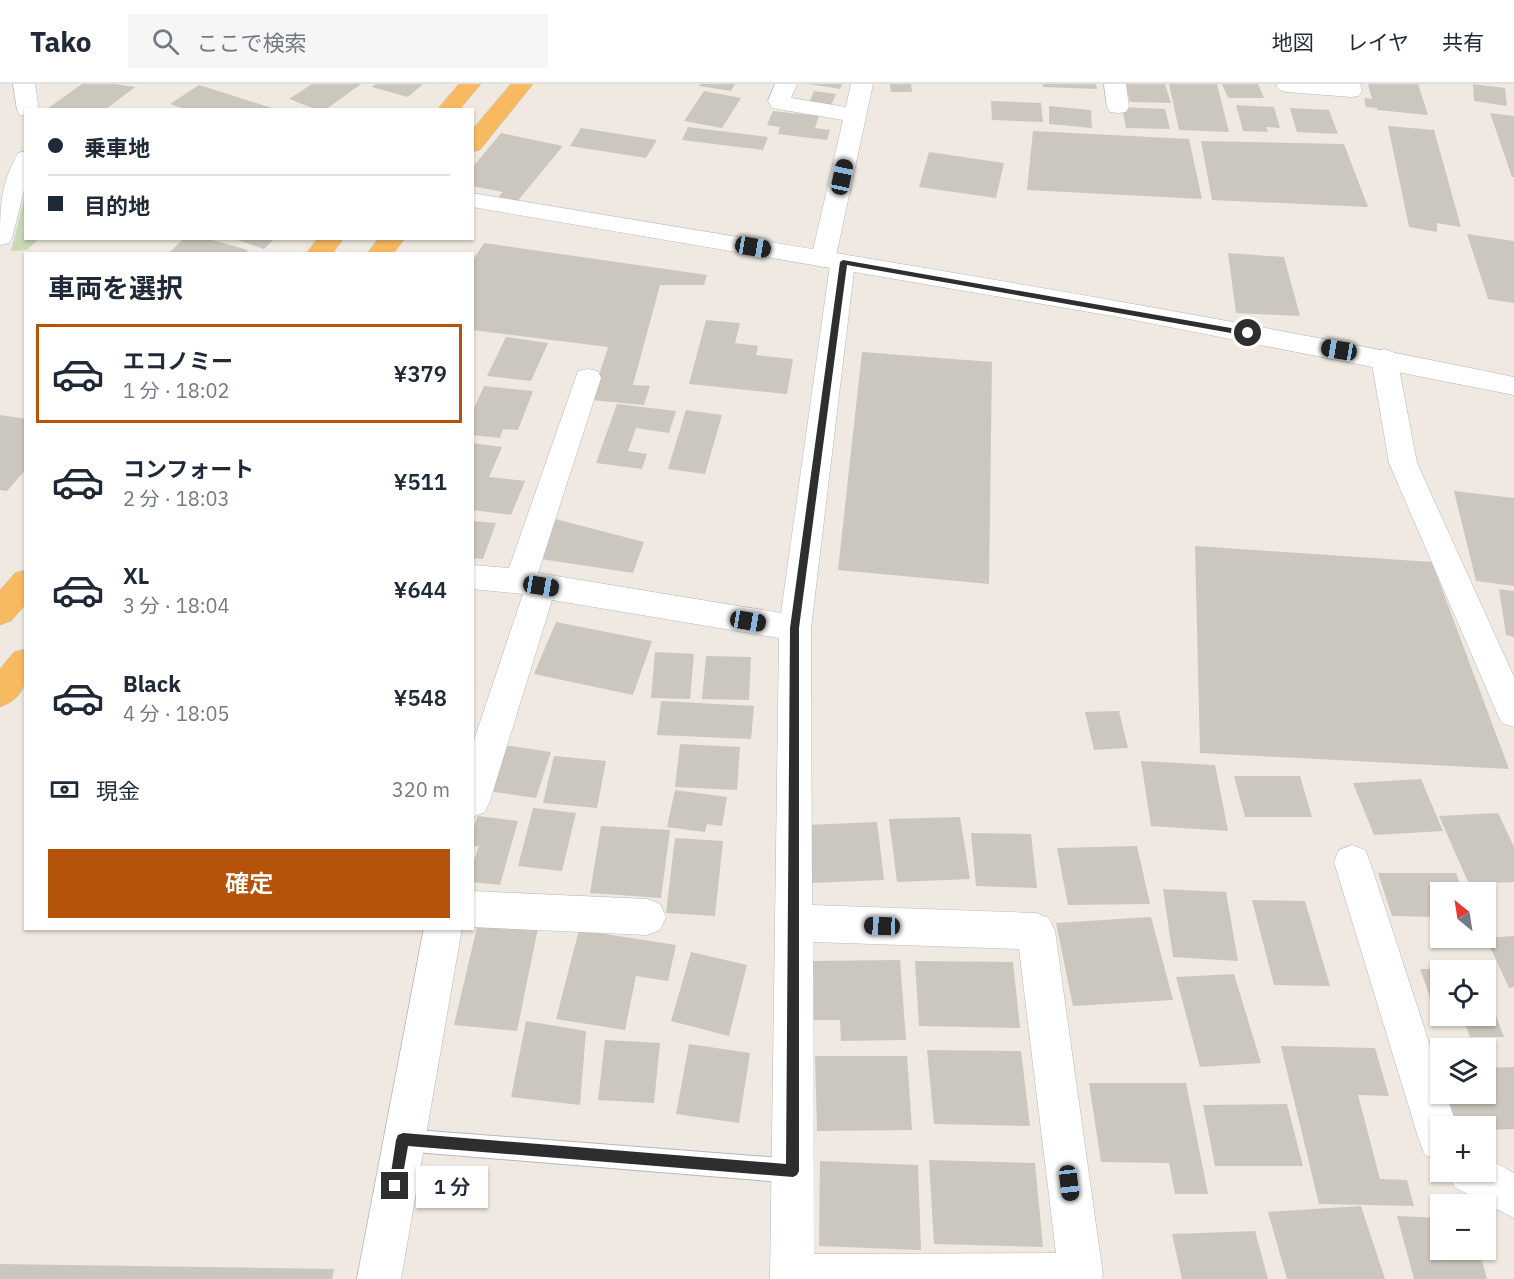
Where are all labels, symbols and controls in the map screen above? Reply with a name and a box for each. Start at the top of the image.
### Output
search box [128,14,548,68]
text: Tako [30,23,92,60]
icon: search [149,25,182,58]
text: ここで検索 [197,28,307,57]
text: 地図 [1272,28,1314,56]
text: レイヤ [1347,28,1409,56]
text: 共有 [1442,28,1484,56]
text: 乗車地 [84,133,150,162]
car [829,158,855,196]
text: 目的地 [84,191,150,220]
car [734,235,772,259]
text: 車両を選択 [48,270,183,305]
route start [1234,319,1261,346]
car [1320,338,1358,362]
text: エコノミー [123,346,233,375]
icon: car [51,347,105,401]
text: ¥379 [393,359,447,388]
text: 1 分 · 18:02 [123,377,230,404]
text: コンフォート [123,454,254,483]
icon: car [51,455,105,509]
text: ¥511 [393,467,447,496]
text: 2 分 · 18:03 [123,485,230,512]
text: XL [123,561,149,590]
icon: car [51,563,105,617]
car [522,574,560,598]
text: ¥644 [393,575,447,604]
text: 3 分 · 18:04 [123,592,230,619]
car [729,609,767,633]
text: Black [123,669,181,698]
icon: car [51,671,105,725]
text: ¥548 [393,683,447,712]
text: 4 分 · 18:05 [123,700,230,727]
icon: cash [48,773,81,806]
text: 現金 [96,776,140,805]
text: 320 m [392,776,450,803]
button: 確定 [48,849,450,918]
north arrow [1430,882,1496,948]
map controls [1430,882,1496,1260]
car [864,916,900,936]
button: locate [1430,960,1496,1026]
button: layers [1430,1038,1496,1104]
button: + [1430,1116,1496,1182]
car [1058,1164,1080,1202]
callout: 1 分 [416,1165,488,1207]
route end [381,1172,408,1199]
text: 1 分 [434,1173,470,1200]
button: − [1430,1194,1496,1260]

